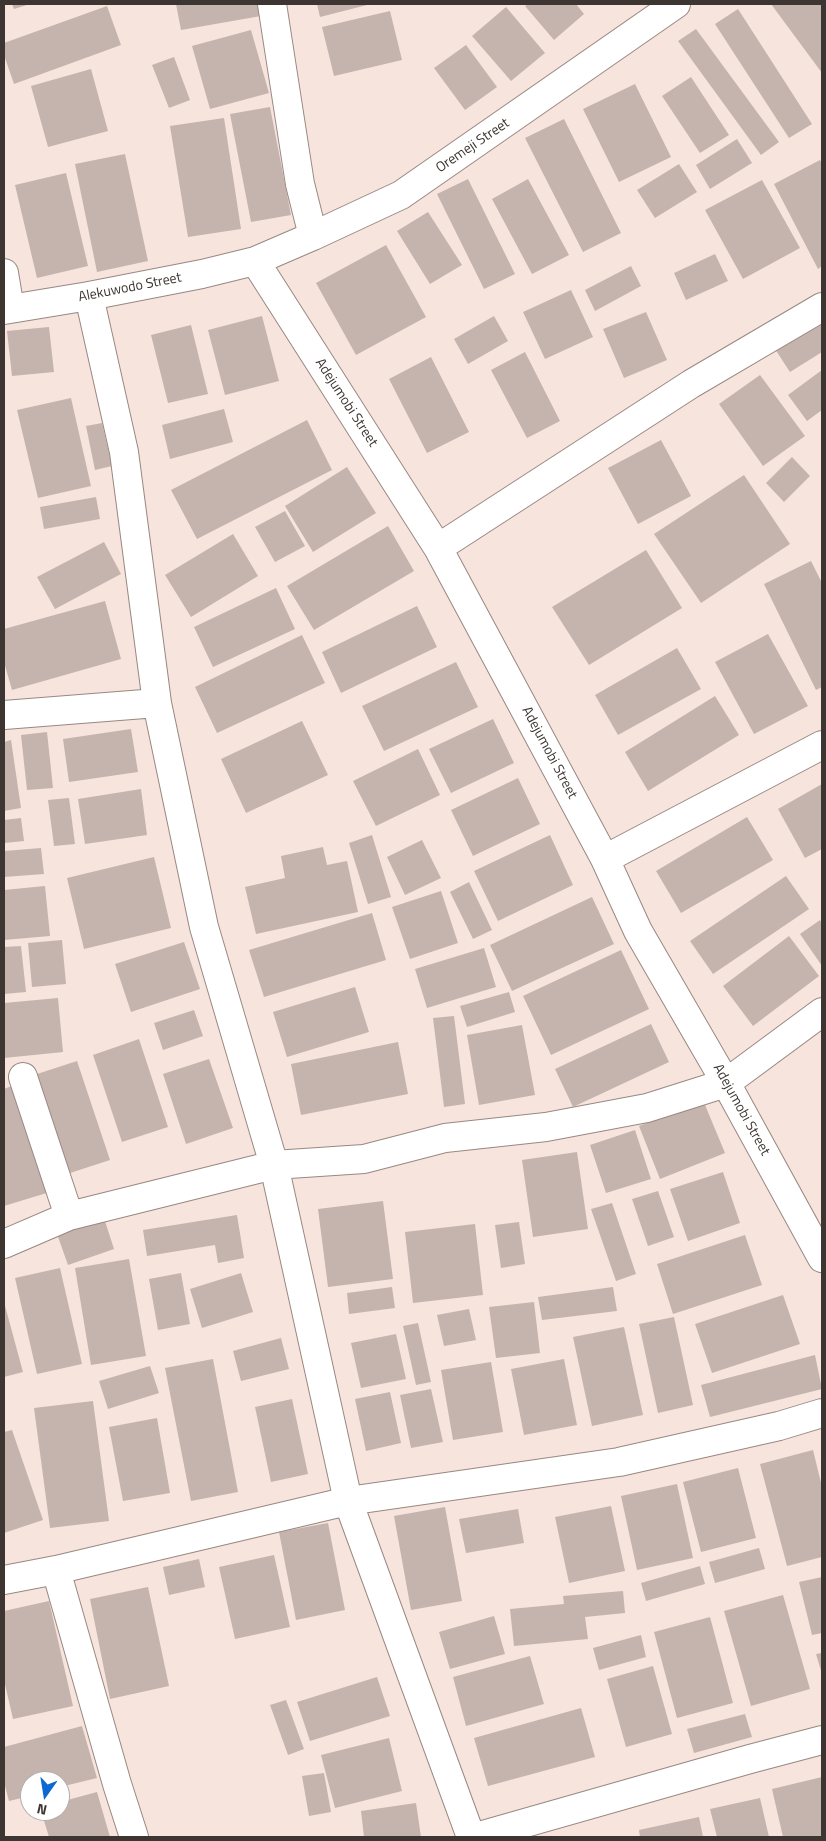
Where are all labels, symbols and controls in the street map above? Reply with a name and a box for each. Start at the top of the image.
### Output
street label: Oremeji Street [433,115,513,177]
street label: Alekuwodo Street [77,270,183,306]
street label: Adejumobi Street [311,356,381,450]
street label: Adejumobi Street [518,704,580,802]
street label: Adejumobi Street [709,1061,773,1159]
north arrow [20,1771,70,1821]
text: N [35,1799,49,1821]

